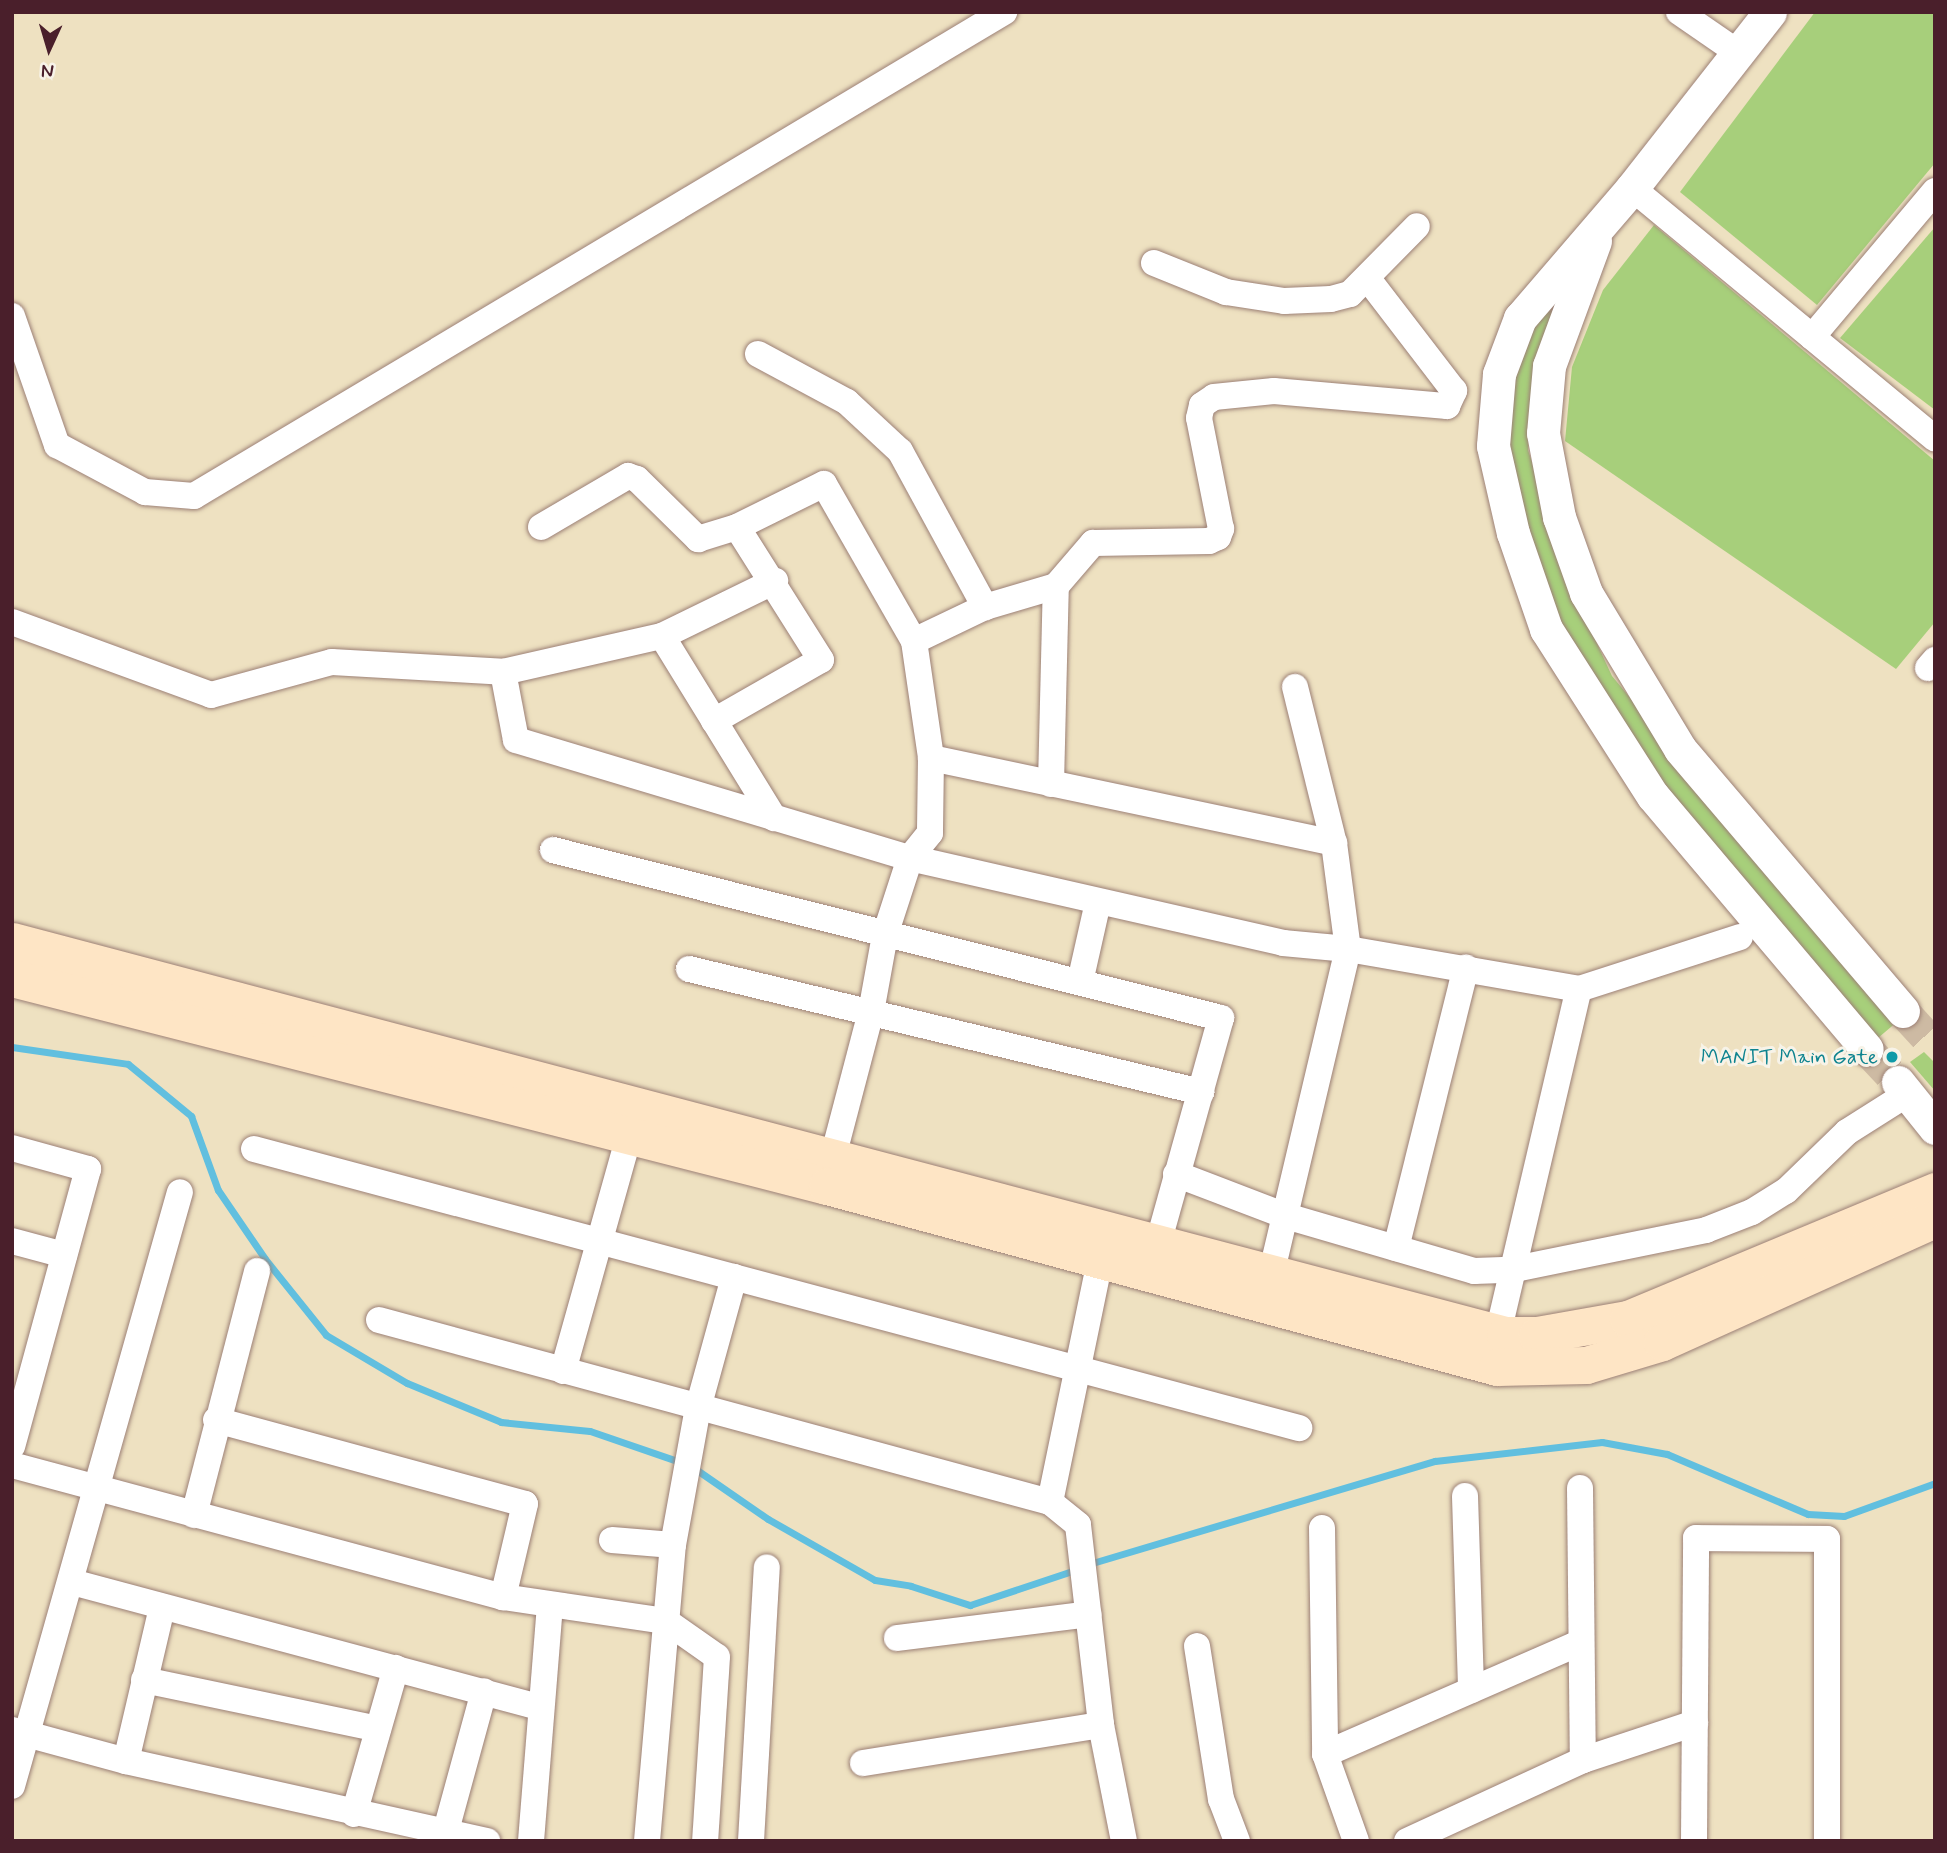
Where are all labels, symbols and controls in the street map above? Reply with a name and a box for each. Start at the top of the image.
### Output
north arrow [14,14,84,84]
text: N [40,58,55,83]
place label: MANIT Main Gate [1708,1044,1878,1070]
marker: MANIT Main Gate [1884,1049,1900,1065]

